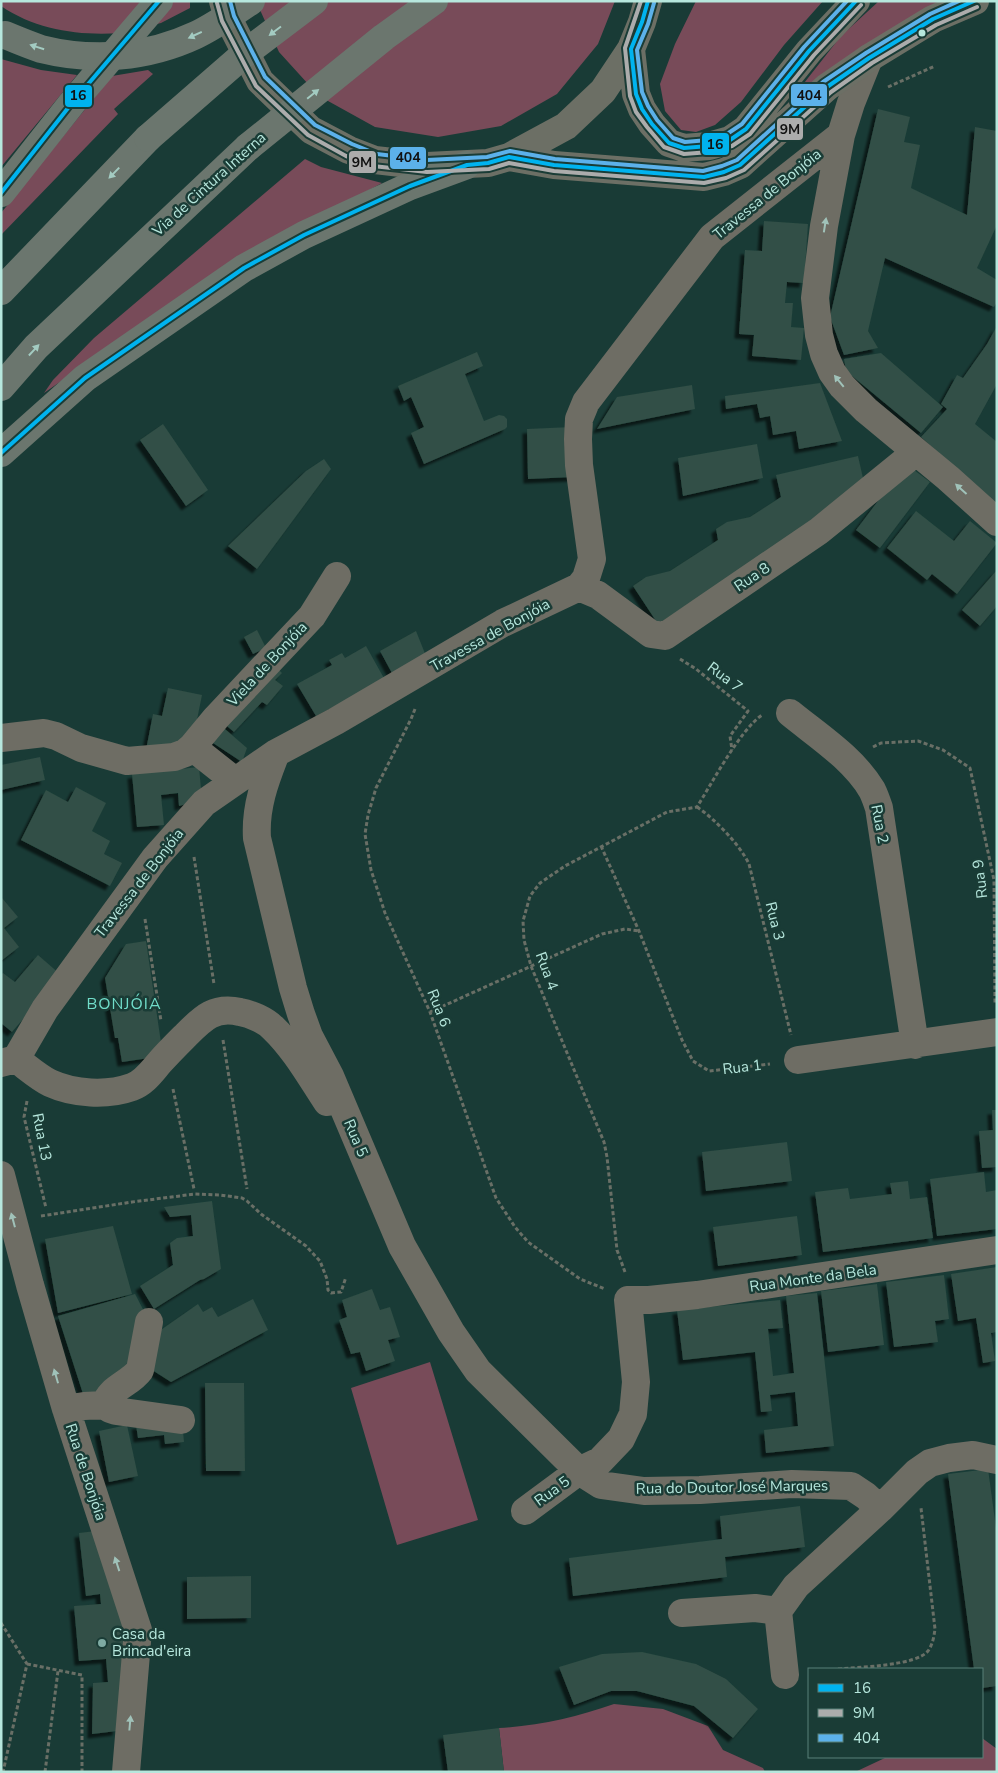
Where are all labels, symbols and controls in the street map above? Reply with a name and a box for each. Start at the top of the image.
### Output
one-way arrow [268,26,282,36]
unlabelled marker [917,28,927,38]
one-way arrow [188,32,202,40]
one-way arrow [29,42,44,50]
line badge: 404 [790,83,828,107]
line badge: 16 [64,84,93,108]
text: 16 [70,86,86,105]
text: 404 [796,86,822,105]
one-way arrow [306,89,319,100]
line badge: 9M [776,117,804,141]
text: 9M [780,120,800,139]
street label: Via de Cintura Interna [147,128,270,241]
line badge: 16 [701,132,730,156]
text: 16 [707,135,723,154]
street label: Travessa de Bonjóia [709,144,825,244]
line badge: 404 [389,146,427,170]
text: 404 [395,148,421,167]
line badge: 9M [348,150,377,174]
text: 9M [352,153,372,172]
one-way arrow [108,167,120,179]
one-way arrow [821,216,829,232]
one-way arrow [28,345,40,357]
one-way arrow [834,375,845,388]
one-way arrow [955,483,967,495]
street label: Rua 8 [730,558,774,596]
street label: Travessa de Bonjóia [427,594,553,676]
street label: Viela de Bonjóia [222,617,311,711]
street label: Rua 7 [703,657,747,697]
street label: Rua 2 [866,803,894,845]
street label: Travessa de Bonjóia [90,824,188,942]
street label: Rua 9 [968,858,992,900]
street label: Rua 3 [761,900,789,942]
street label: Rua 4 [531,949,563,993]
street label: Rua 6 [422,986,456,1030]
district label: BONJÓIA [86,993,162,1015]
street label: Rua 1 [721,1055,763,1079]
street label: Rua 13 [28,1111,56,1163]
street label: Rua 5 [339,1116,373,1160]
one-way arrow [9,1212,17,1227]
street label: Rua Monte da Bela [748,1259,878,1297]
one-way arrow [52,1369,60,1384]
street label: Rua de Bonjóia [61,1421,111,1523]
street label: Rua 5 [530,1471,574,1511]
street label: Rua do Doutor José Marques [636,1475,828,1499]
one-way arrow [112,1557,120,1572]
place label: Casa da Brincad'eira [112,1624,191,1661]
marker: Casa da Brincad'eira [96,1637,108,1649]
legend [808,1668,983,1758]
text: 16 [853,1678,871,1698]
text: 9M [853,1703,875,1723]
one-way arrow [126,1715,134,1731]
text: 404 [853,1728,880,1748]

